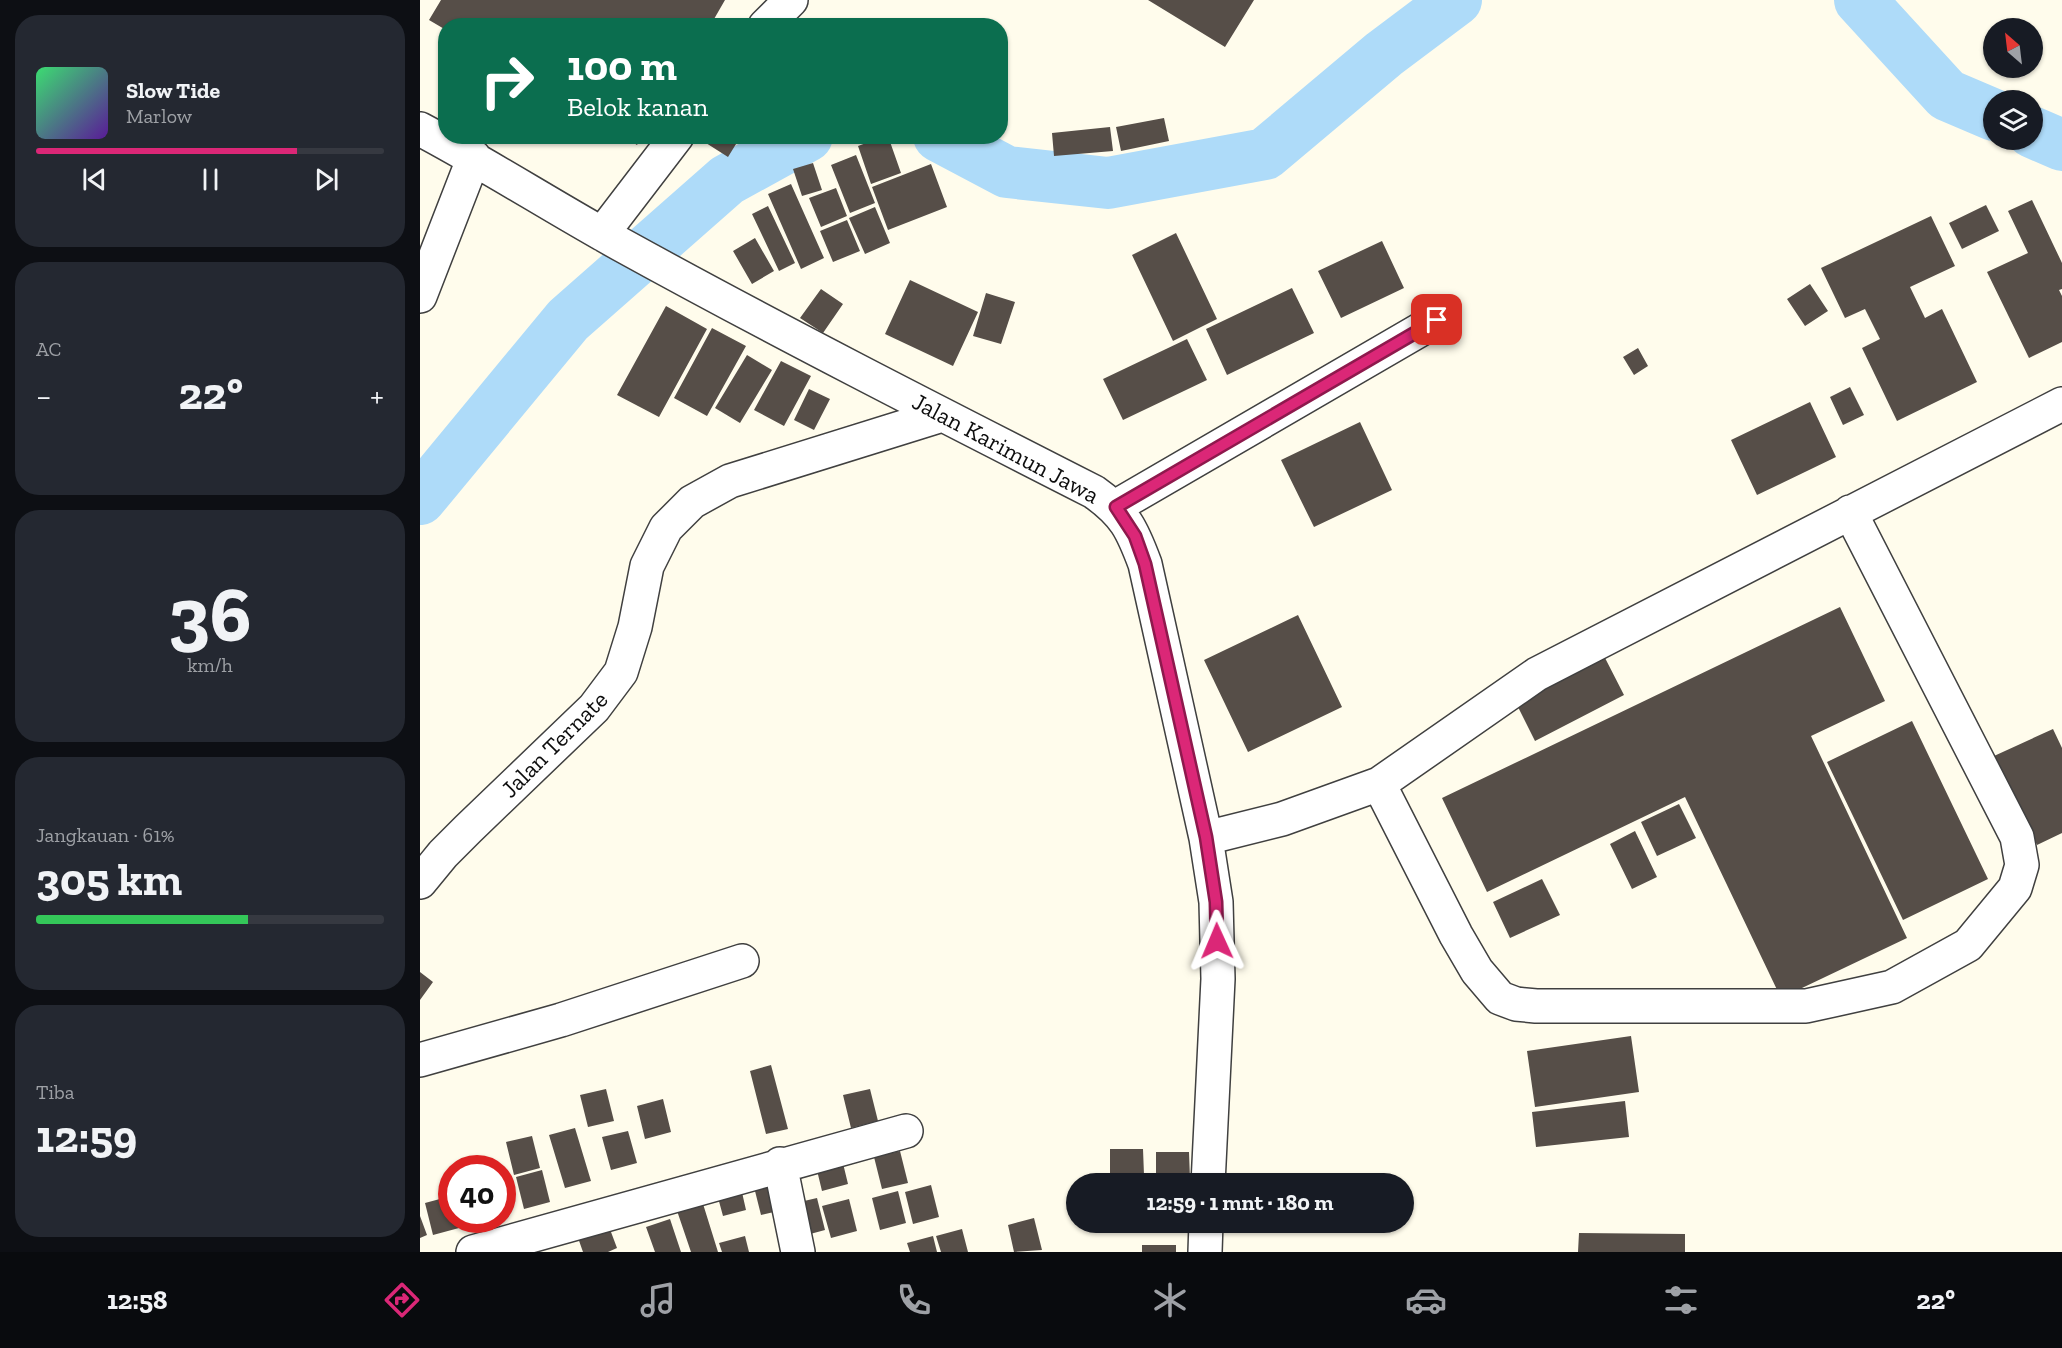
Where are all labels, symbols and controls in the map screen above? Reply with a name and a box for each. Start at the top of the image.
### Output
north arrow [1983,18,2043,78]
map controls [1983,18,2043,150]
text: 100 m [567,40,677,91]
icon: right [468,42,546,120]
text: Slow Tide [126,77,220,104]
button: layers [1983,90,2043,150]
text: Belok kanan [567,91,708,123]
text: Marlow [126,104,192,128]
icon: previous [78,163,111,196]
icon: pause [194,163,227,196]
icon: next [310,163,343,196]
pin [1411,294,1462,345]
icon: arrive [1420,303,1453,336]
text: AC [36,337,61,361]
text: 22° [178,367,243,421]
text: − [36,376,51,415]
text: + [370,376,384,415]
street label: Jalan Karimun Jawa [908,387,1105,510]
text: 36 [168,567,252,661]
text: km/h [187,653,233,677]
street label: Jalan Ternate [495,685,613,803]
text: Jangkauan · 61% [36,823,175,847]
text: 305 km [36,853,182,907]
position arrow [1185,909,1249,973]
text: Tiba [36,1080,74,1104]
text: 12:59 [36,1110,137,1164]
speed limit sign: 40 [438,1155,516,1233]
text: 12:59 · 1 mnt · 180 m [1147,1189,1333,1216]
icon: directions [381,1279,423,1321]
icon: music [637,1279,679,1321]
icon: phone [893,1279,935,1321]
icon: climate [1149,1279,1191,1321]
icon: car [1405,1279,1447,1321]
icon: filters [1660,1279,1702,1321]
text: 12:58 [107,1284,168,1316]
text: 22° [1916,1284,1955,1316]

